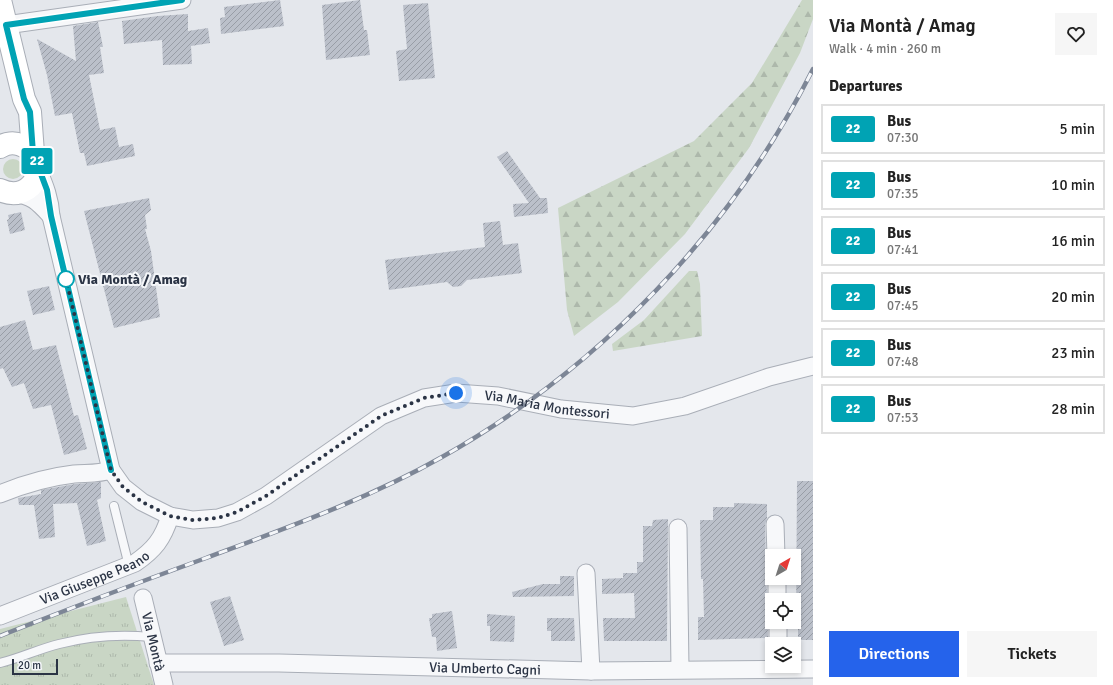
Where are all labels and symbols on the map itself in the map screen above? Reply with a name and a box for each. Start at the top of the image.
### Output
line badge: 22 [19,148,55,174]
marker: Via Montà / Amag [57,270,75,288]
place label: Via Montà / Amag [78,271,188,288]
your location [446,383,466,403]
street label: Via Maria Montessori [484,387,611,422]
street label: Via Giuseppe Peano [37,547,153,608]
north arrow [765,549,801,585]
street label: Via Montà [138,610,169,673]
scale bar [12,657,58,676]
street label: Via Umberto Cagni [429,658,541,678]

